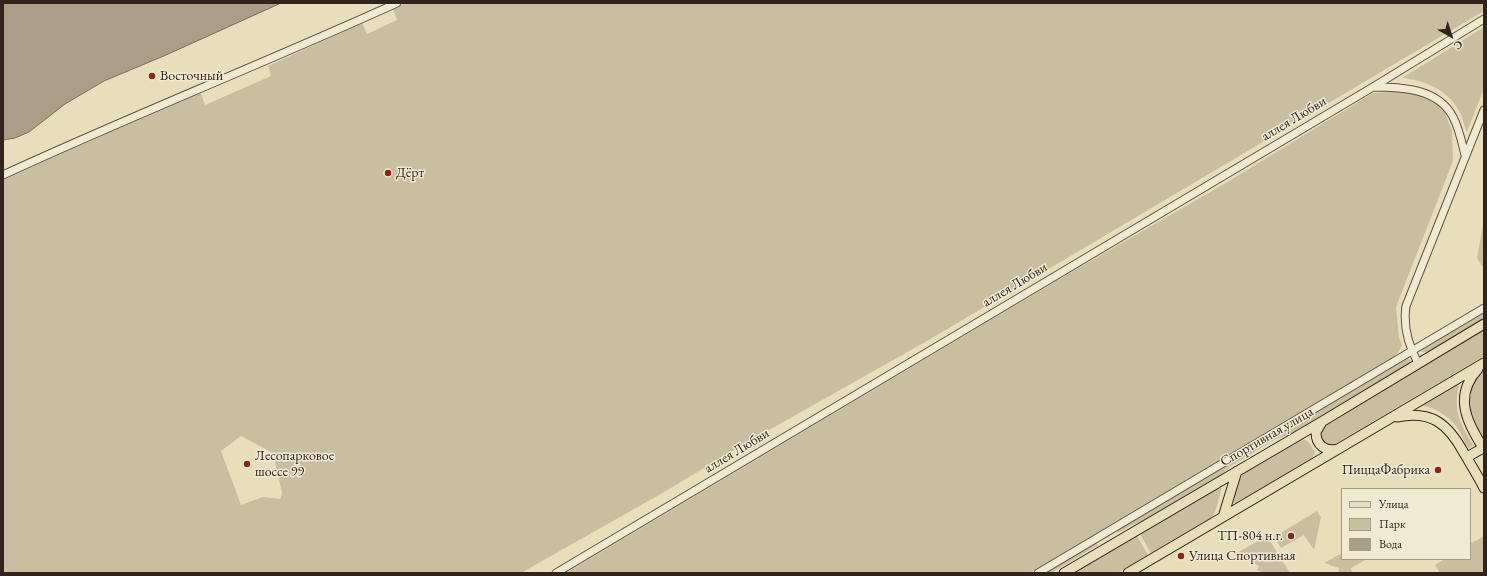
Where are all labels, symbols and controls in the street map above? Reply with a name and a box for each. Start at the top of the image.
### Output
north arrow [1431,16,1471,56]
text: С [1451,37,1466,53]
place label: Восточный [160,68,223,84]
marker: Восточный [147,71,157,81]
street label: аллея Любви [1259,93,1329,145]
place label: Дёрт [396,165,424,181]
marker: Дёрт [383,168,393,178]
street label: аллея Любви [980,259,1050,311]
street label: Спортивная улица [1217,404,1317,470]
street label: аллея Любви [702,425,772,477]
place label: Лесопарковое шоссе 99 [255,448,334,480]
marker: Лесопарковое шоссе 99 [242,459,252,469]
place label: ПиццаФабрика [1342,462,1430,478]
marker: ПиццаФабрика [1433,465,1443,475]
legend [1341,488,1471,560]
text: Улица [1379,496,1409,512]
text: Парк [1379,516,1406,532]
place label: ТП-804 н.г. [1217,528,1283,544]
marker: ТП-804 н.г. [1286,531,1296,541]
text: Вода [1379,536,1402,552]
place label: Улица Спортивная [1189,548,1296,564]
marker: Улица Спортивная [1176,551,1186,561]

